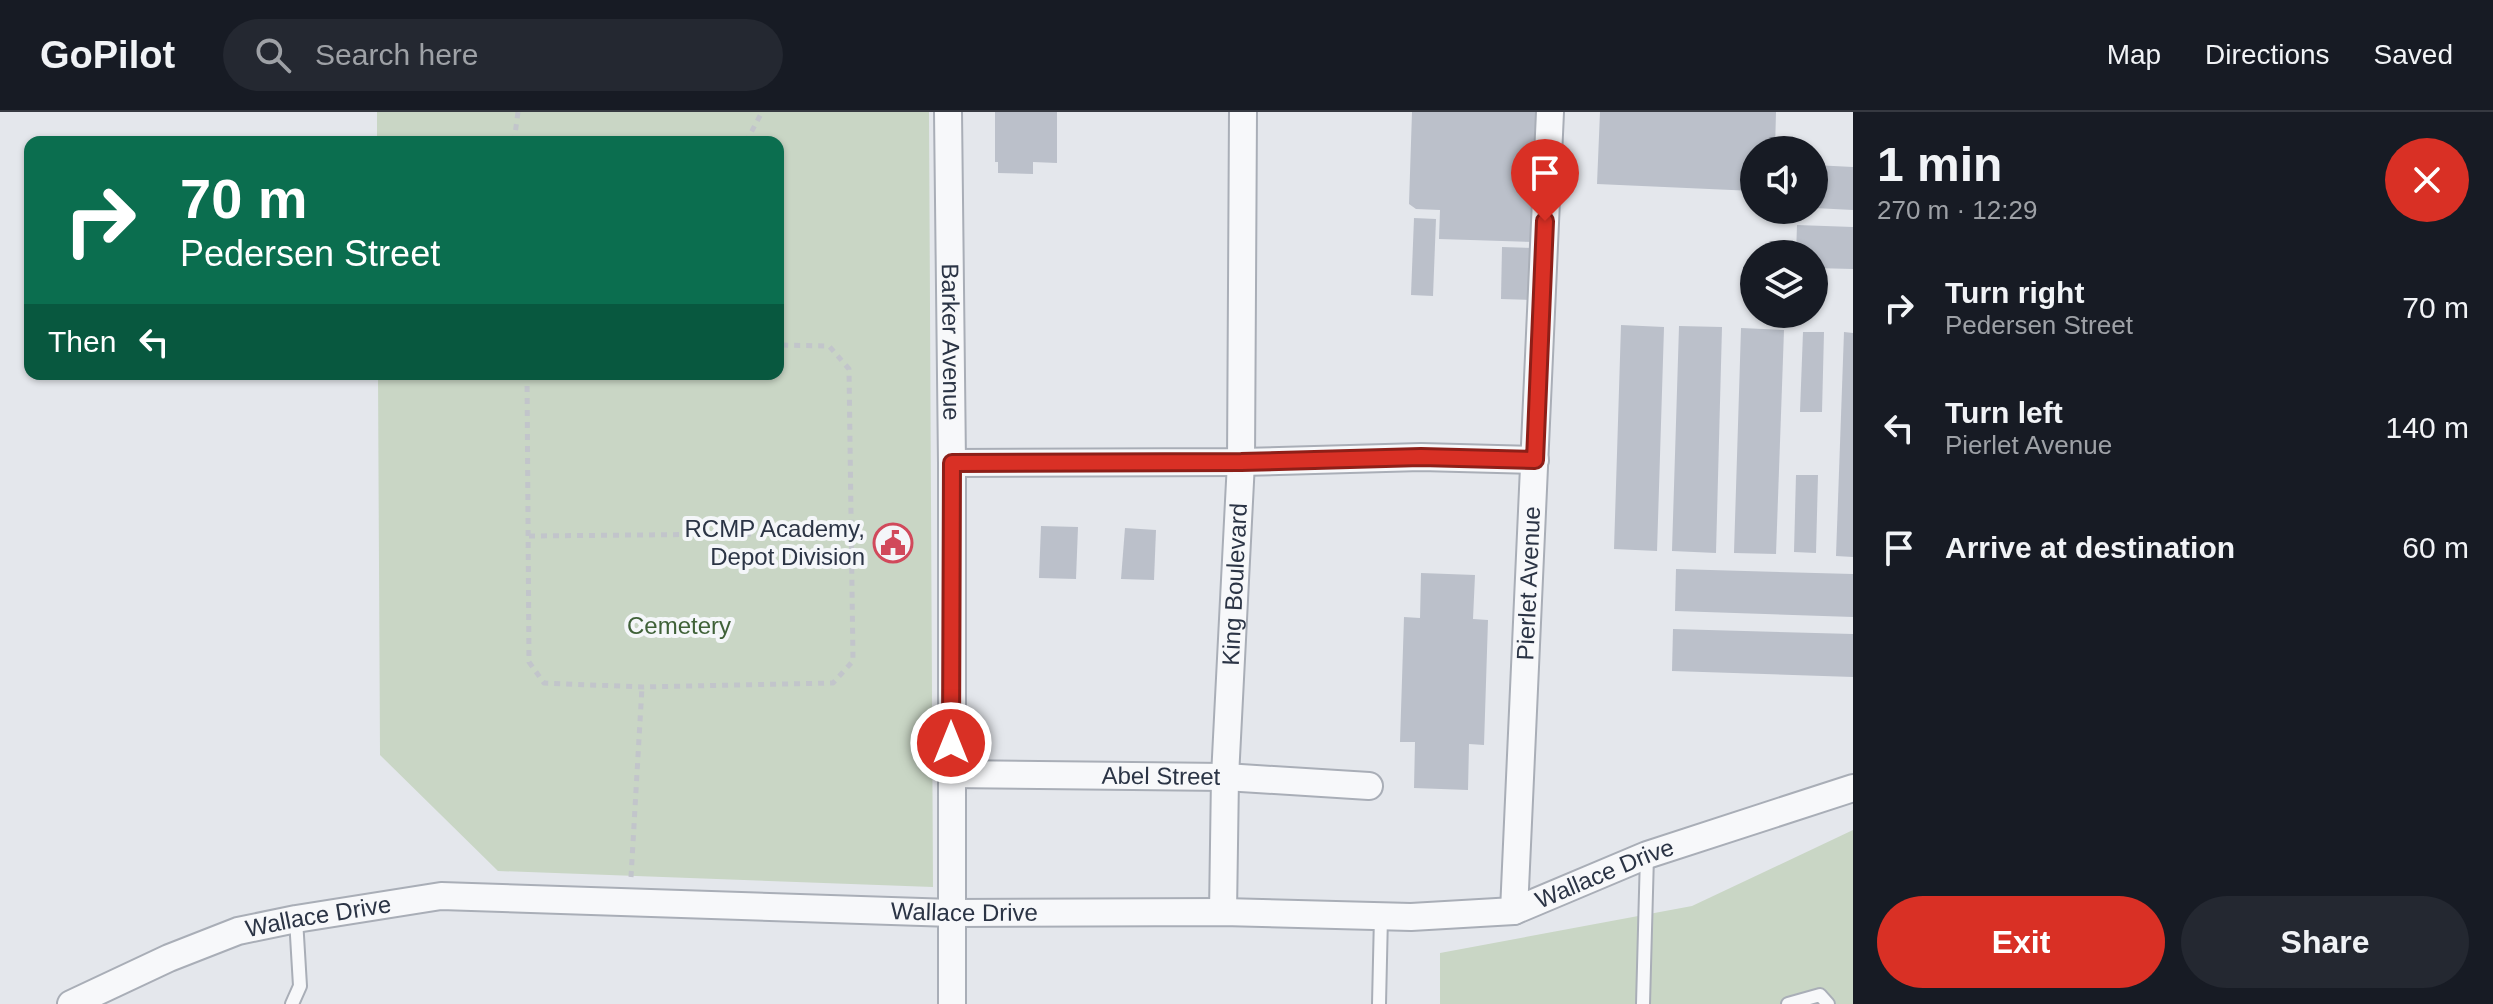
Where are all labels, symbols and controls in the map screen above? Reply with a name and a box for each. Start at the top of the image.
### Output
search box [223,19,783,91]
icon: search [251,33,295,77]
text: GoPilot [40,34,175,76]
text: Search here [315,38,479,71]
text: Map [2107,39,2161,70]
text: Directions [2205,39,2330,70]
text: Saved [2374,39,2453,70]
map controls [1740,136,1828,328]
button: sound [1740,136,1828,224]
text: 1 min [1877,138,2002,191]
button: close [2385,138,2469,222]
pin [1511,139,1579,221]
icon: arrive [1523,151,1567,195]
text: 70 m [180,167,308,230]
icon: right [48,168,152,272]
text: 270 m · 12:29 [1877,195,2037,225]
text: Pedersen Street [180,233,440,274]
button: layers [1740,240,1828,328]
street label: Barker Avenue [937,263,966,421]
text: Turn right [1945,276,2084,309]
icon: right [1877,286,1921,330]
text: 70 m [2402,291,2469,324]
text: Pedersen Street [1945,310,2133,340]
icon: left [132,320,176,364]
text: Then [48,325,116,358]
text: Turn left [1945,396,2063,429]
icon: left [1877,406,1921,450]
text: 140 m [2386,411,2469,444]
text: Pierlet Avenue [1945,430,2112,460]
street label: King Boulevard [1217,502,1252,666]
street label: Pierlet Avenue [1511,506,1545,661]
place label: RCMP Academy, Depot Division [684,515,865,570]
public building icon: RCMP Academy, Depot Division [872,522,914,564]
icon: arrive [1877,526,1921,570]
text: Arrive at destination [1945,531,2235,564]
text: 60 m [2402,531,2469,564]
park label: Cemetery [627,612,731,639]
position arrow [909,701,993,785]
street label: Abel Street [1101,762,1221,790]
street label: Wallace Drive [1531,833,1677,913]
street label: Wallace Drive [243,890,393,942]
button: Exit [1877,896,2165,988]
button: Share [2181,896,2469,988]
street label: Wallace Drive [890,897,1038,926]

